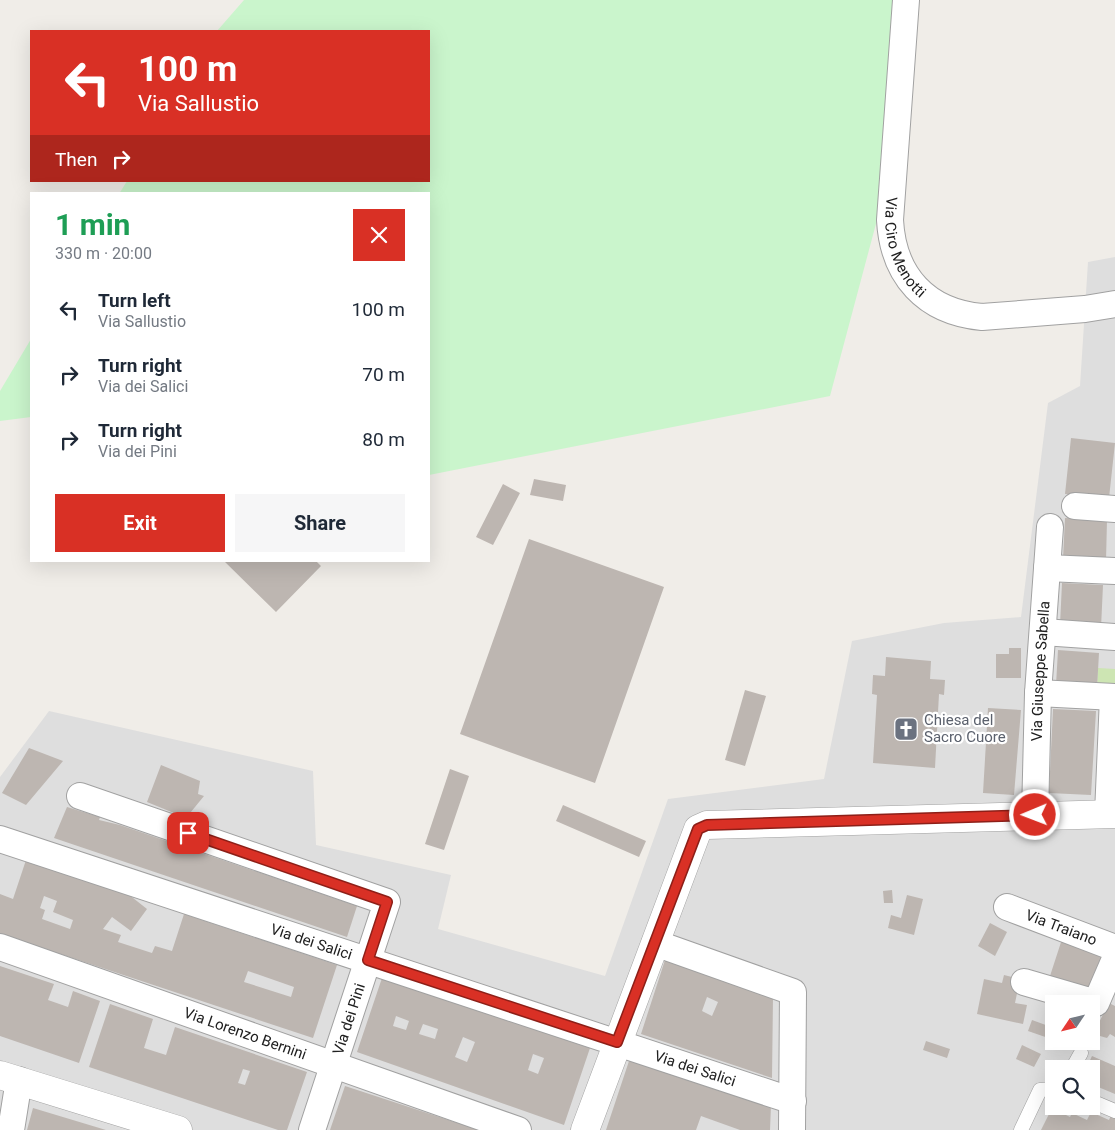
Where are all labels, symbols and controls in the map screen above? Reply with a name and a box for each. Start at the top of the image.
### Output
text: 100 m [138,49,237,90]
icon: left [55,50,120,115]
text: Via Sallustio [138,91,259,116]
icon: right [107,145,135,173]
text: Then [55,148,97,171]
street label: Via Ciro Menotti [881,196,929,301]
text: 1 min [55,207,130,242]
button: close [353,209,405,261]
text: 330 m · 20:00 [55,244,152,263]
text: Turn left [98,289,171,312]
icon: left [55,296,83,324]
text: 100 m [352,298,405,321]
text: Via Sallustio [98,312,186,331]
text: Turn right [98,354,182,377]
icon: right [55,361,83,389]
text: 70 m [362,363,405,386]
text: Via dei Salici [98,377,188,396]
text: Turn right [98,419,182,442]
icon: right [55,426,83,454]
text: 80 m [362,428,405,451]
text: Via dei Pini [98,442,177,461]
button: Exit [55,494,225,552]
button: Share [235,494,405,552]
street label: Via Giuseppe Sabella [1028,600,1054,742]
place label: Chiesa del Sacro Cuore [924,711,1006,746]
church icon: Chiesa del Sacro Cuore [893,716,919,742]
position arrow [1008,788,1060,840]
pin [167,812,209,854]
icon: arrive [174,819,202,847]
street label: Via Traiano [1023,906,1099,949]
street label: Via dei Salici [268,920,355,964]
street label: Via dei Pini [329,981,369,1057]
north arrow [1045,995,1100,1050]
map controls [1045,995,1100,1115]
street label: Via Lorenzo Bernini [181,1004,309,1064]
street label: Via dei Salici [652,1047,738,1090]
button: search [1045,1060,1100,1115]

